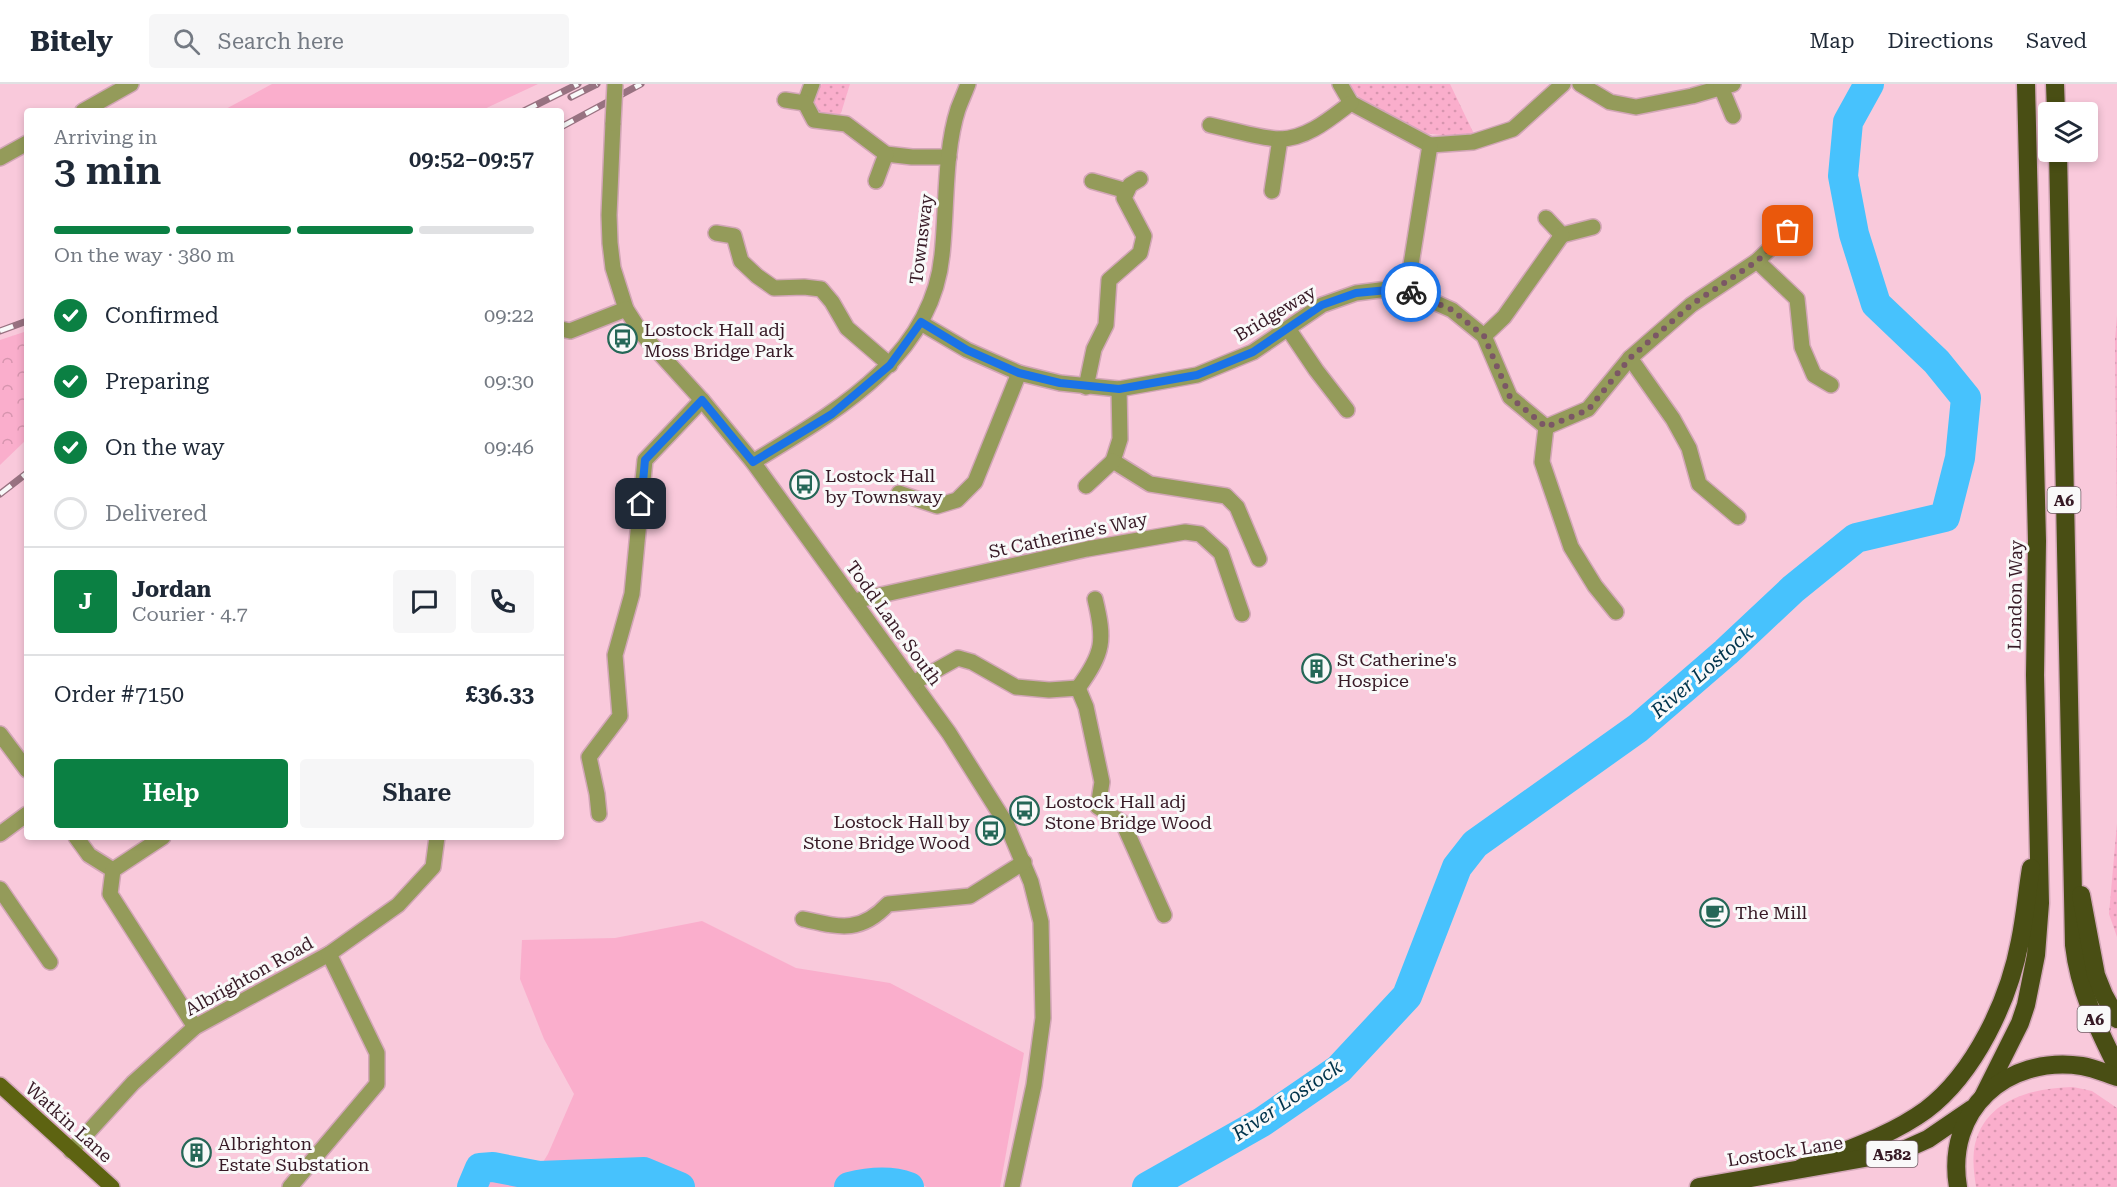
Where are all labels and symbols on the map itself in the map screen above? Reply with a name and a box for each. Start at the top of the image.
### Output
street label: Townsway [905,192,937,285]
pin [1762,205,1813,256]
courier [1381,262,1441,322]
street label: Bridgeway [1231,280,1320,345]
place label: Lostock Hall adj Moss Bridge Park [644,319,794,361]
bus stop icon: Lostock Hall adj Moss Bridge Park [607,323,639,355]
place label: Lostock Hall by Townsway [825,465,943,507]
bus stop icon: Lostock Hall by Townsway [788,469,820,501]
pin [615,478,666,529]
road number: A6 [2048,487,2080,513]
street label: St Catherine's Way [987,508,1150,562]
street label: London Way [2004,539,2026,650]
street label: Todd Lane South [842,557,946,690]
water label: River Lostock [1645,621,1758,723]
place label: St Catherine's Hospice [1337,649,1457,691]
building icon: St Catherine's Hospice [1300,653,1332,685]
place label: Lostock Hall adj Stone Bridge Wood [1045,791,1212,833]
bus stop icon: Lostock Hall adj Stone Bridge Wood [1008,795,1040,827]
place label: Lostock Hall by Stone Bridge Wood [803,811,970,853]
bus stop icon: Lostock Hall by Stone Bridge Wood [975,815,1007,847]
cafe icon: The Mill [1698,896,1730,928]
place label: The Mill [1735,902,1808,923]
street label: Albrighton Road [181,932,317,1020]
road number: A6 [2078,1006,2110,1032]
water label: River Lostock [1227,1054,1347,1146]
street label: Watkin Lane [21,1077,117,1167]
street label: Lostock Lane [1726,1131,1845,1171]
place label: Albrighton Estate Substation [218,1133,370,1175]
building icon: Albrighton Estate Substation [181,1137,213,1169]
road number: A582 [1866,1141,1918,1167]

